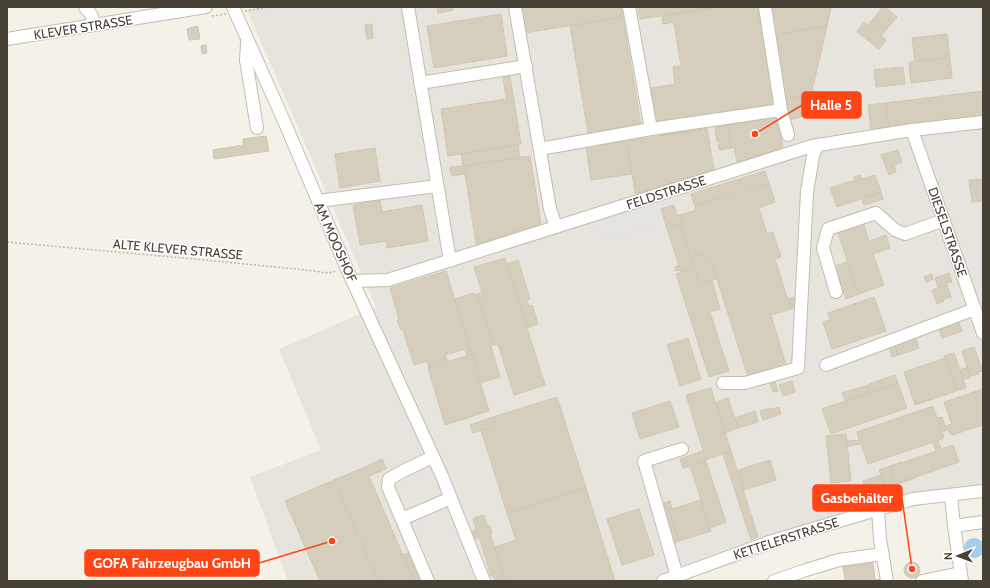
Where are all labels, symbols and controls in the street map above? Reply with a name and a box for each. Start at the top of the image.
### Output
street label: KLEVER STRASSE [32,11,134,43]
callout: Halle 5 [802,92,861,118]
text: Halle 5 [810,96,852,114]
street label: FELDSTRASSE [624,172,708,212]
street label: DIESELSTRASSE [925,185,971,279]
street label: AM MOOSHOF [311,200,361,285]
street label: ALTE KLEVER STRASSE [112,235,244,263]
callout: Gasbehälter [813,485,902,511]
text: Gasbehälter [821,489,894,507]
street label: KETTELERSTRASSE [731,513,841,563]
north arrow [938,536,978,576]
callout: GOFA Fahrzeugbau GmbH [85,550,259,576]
text: N [941,552,955,560]
text: GOFA Fahrzeugbau GmbH [93,554,251,572]

